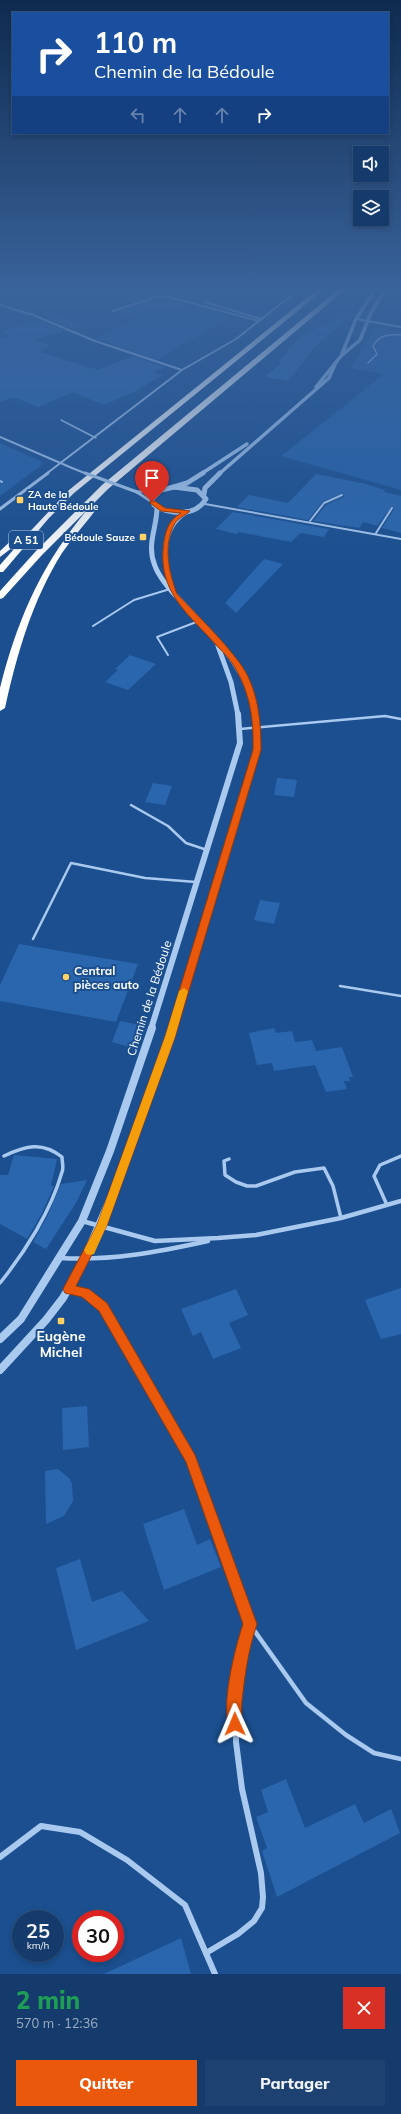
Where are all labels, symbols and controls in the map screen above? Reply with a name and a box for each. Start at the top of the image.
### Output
text: 110 m [94,25,177,60]
icon: right [28,28,80,80]
text: Chemin de la Bédoule [94,60,275,83]
icon: left [127,104,149,126]
icon: ahead [169,104,191,126]
icon: ahead [211,104,233,126]
icon: right [253,104,275,126]
map controls [353,146,389,226]
button: sound [353,146,389,182]
button: layers [353,190,389,226]
pin [135,461,169,502]
icon: arrive [141,467,163,489]
place label: ZA de la Haute Bédoule [28,488,99,513]
marker: ZA de la Haute Bédoule [15,495,25,505]
road number: A 51 [9,531,43,549]
place label: Bédoule Sauze [64,531,136,544]
marker: Bédoule Sauze [138,532,148,542]
street label: Chemin de la Bédoule [123,938,175,1058]
place label: Central pièces auto [74,963,139,992]
marker: Central pièces auto [61,972,71,982]
marker: Eugène Michel [56,1316,66,1326]
place label: Eugène Michel [36,1327,86,1361]
position arrow [214,1703,256,1745]
speed limit sign: 30 [72,1910,124,1962]
text: 25 [26,1918,50,1943]
text: km/h [27,1939,49,1952]
text: 2 min [16,1985,80,2015]
button: close [343,1987,385,2029]
text: 570 m · 12:36 [16,2015,98,2031]
button: Quitter [16,2060,197,2106]
button: Partager [205,2060,385,2106]

